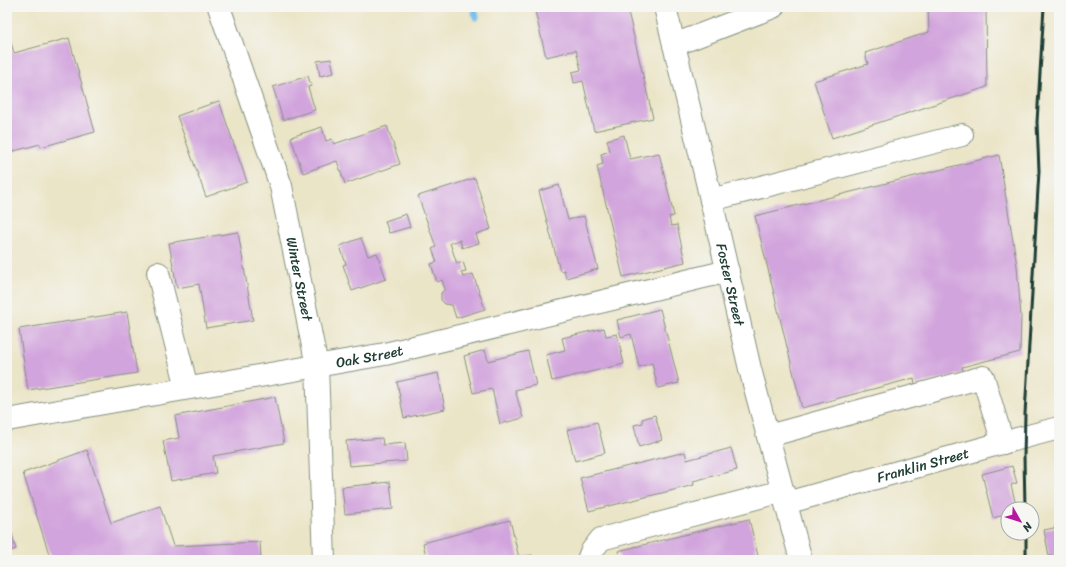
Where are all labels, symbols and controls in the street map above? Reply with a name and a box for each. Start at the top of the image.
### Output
street label: Winter Street [278,235,320,324]
street label: Foster Street [708,241,752,330]
street label: Oak Street [334,338,406,375]
street label: Franklin Street [874,441,972,490]
north arrow [1000,501,1040,541]
text: N [1017,517,1038,536]

